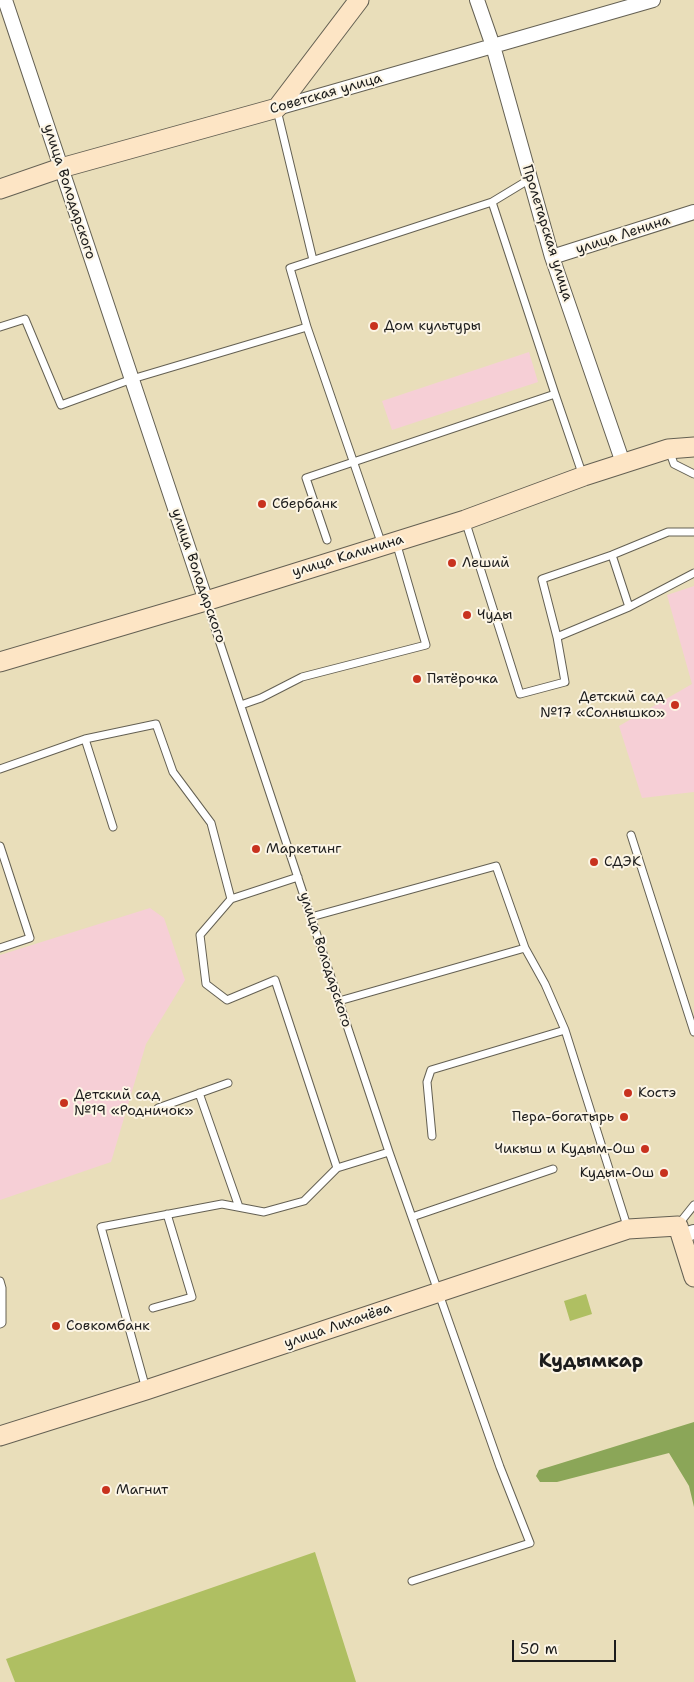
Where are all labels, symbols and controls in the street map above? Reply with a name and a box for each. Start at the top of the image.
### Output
street label: Советская улица [268,70,384,118]
street label: улица Володарского [39,122,99,262]
street label: Пролетарская улица [518,163,576,303]
street label: улица Ленина [574,212,672,258]
place label: Дом культуры [384,318,481,334]
marker: Дом культуры [368,320,380,332]
place label: Сбербанк [272,496,337,512]
marker: Сбербанк [256,498,268,510]
street label: улица Володарского [167,507,229,645]
street label: улица Калинина [290,531,406,581]
place label: Леший [462,555,510,571]
marker: Леший [446,557,458,569]
place label: Чуды [477,607,512,623]
marker: Чуды [461,609,473,621]
place label: Пятёрочка [427,671,498,687]
marker: Пятёрочка [411,673,423,685]
place label: Детский сад №17 «Солнышко» [540,689,665,722]
marker: Детский сад №17 «Солнышко» [669,699,681,711]
place label: Маркетинг [266,841,341,857]
marker: Маркетинг [250,843,262,855]
place label: СДЭК [604,854,641,870]
marker: СДЭК [588,856,600,868]
street label: улица Володарского [295,890,355,1030]
place label: Костэ [638,1085,676,1101]
place label: Детский сад №19 «Родничок» [74,1087,193,1120]
marker: Костэ [622,1087,634,1099]
marker: Детский сад №19 «Родничок» [58,1097,70,1109]
place label: Пера-богатырь [512,1109,614,1125]
marker: Пера-богатырь [618,1111,630,1123]
place label: Чикыш и Кудым-Ош [495,1141,635,1157]
marker: Чикыш и Кудым-Ош [639,1143,651,1155]
place label: Кудым-Ош [580,1165,654,1181]
marker: Кудым-Ош [658,1167,670,1179]
street label: улица Лихачёва [282,1300,394,1352]
place label: Совкомбанк [66,1318,150,1334]
marker: Совкомбанк [50,1320,62,1332]
district label: Кудымкар [539,1351,643,1373]
place label: Магнит [116,1482,168,1498]
marker: Магнит [100,1484,112,1496]
scale bar [514,1630,618,1662]
text: 50 m [520,1639,558,1659]

